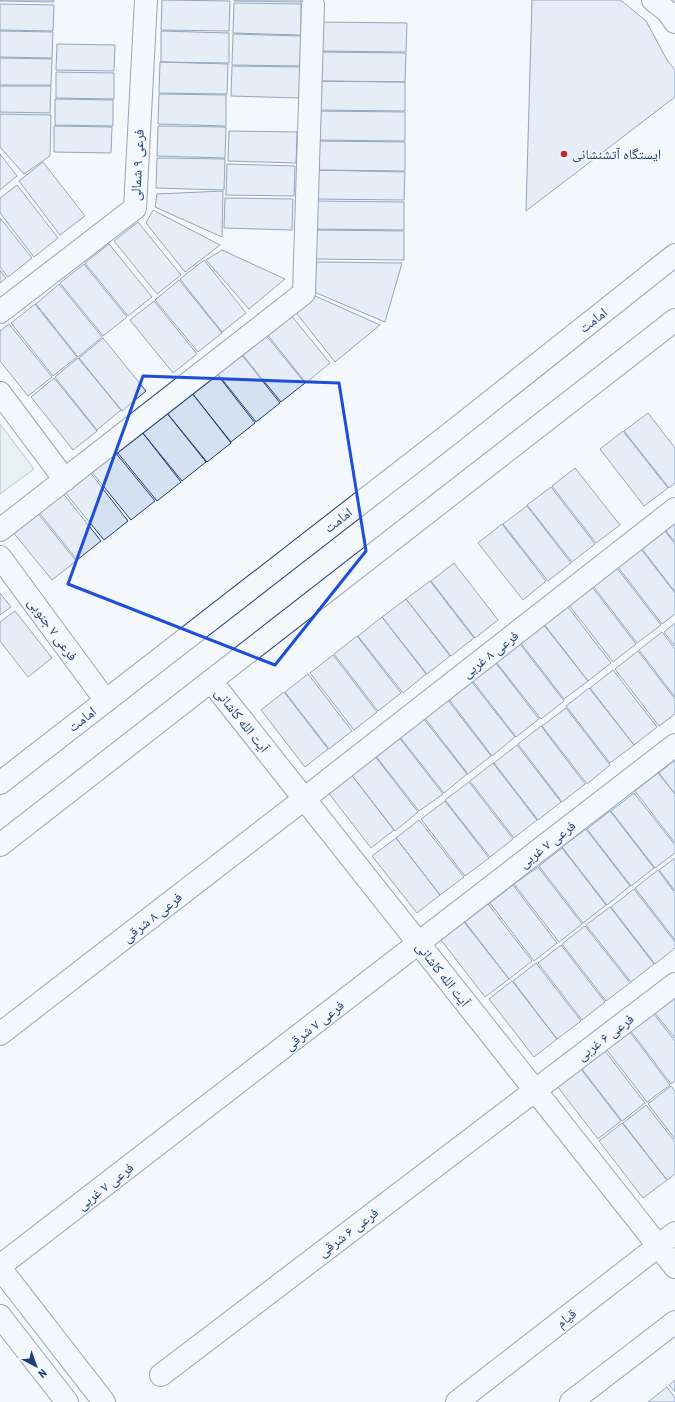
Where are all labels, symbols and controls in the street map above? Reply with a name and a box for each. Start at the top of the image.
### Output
street label: فرعی ۹ شمالی [127,128,148,201]
place label: ایستگاه آتشنشانی [572,146,661,163]
marker: ایستگاه آتشنشانی [559,149,569,159]
street label: امامت [576,304,610,336]
street label: امامت [321,504,355,536]
street label: فرعی ۷ جنوبی [24,594,81,664]
street label: فرعی ۸ غربی [459,627,522,682]
street label: آیت الله کاشانی [211,684,272,756]
street label: امامت [65,703,99,735]
street label: فرعی ۷ غربی [516,817,579,872]
street label: فرعی ۸ شرقی [119,889,186,946]
street label: آیت الله کاشانی [412,938,473,1010]
street label: فرعی ۷ شرقی [281,997,348,1054]
street label: فرعی ۶ غربی [573,1010,637,1064]
street label: فرعی ۷ غربی [74,1159,137,1214]
street label: فرعی ۶ شرقی [315,1204,382,1261]
street label: قیام [553,1305,581,1332]
north arrow [16,1346,56,1386]
text: N [35,1366,49,1380]

